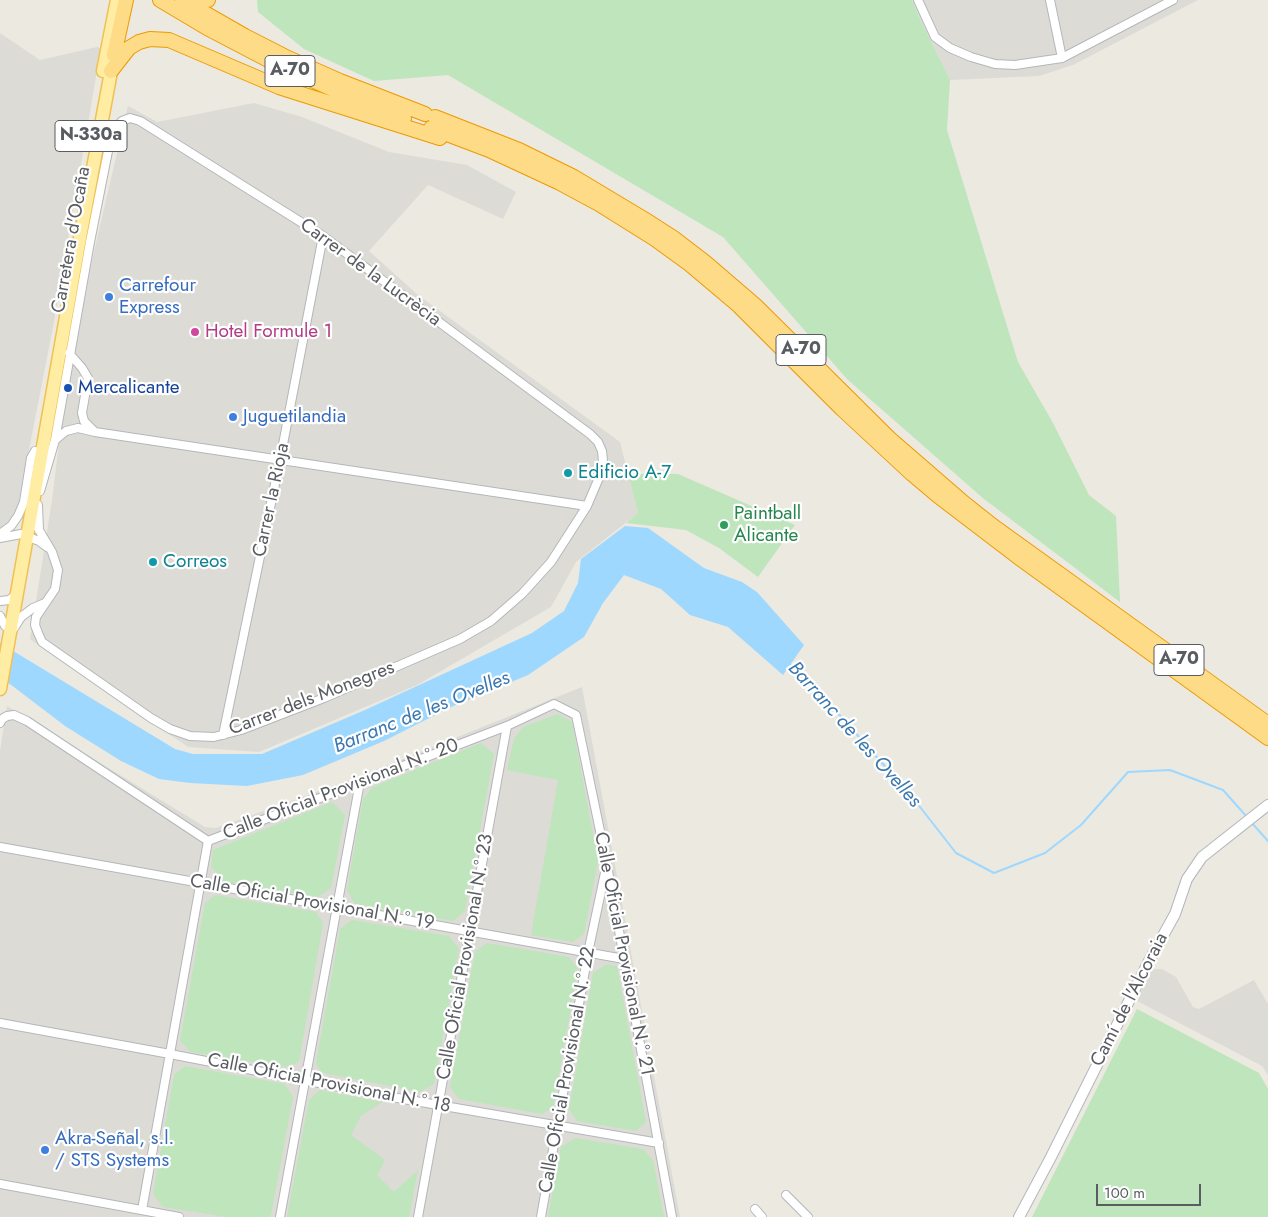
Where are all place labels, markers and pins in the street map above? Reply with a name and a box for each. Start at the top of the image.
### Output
place label: Carrefour Express [119,275,196,319]
marker: Carrefour Express [103,291,115,303]
place label: Hotel Formule 1 [205,321,332,343]
marker: Hotel Formule 1 [189,326,201,338]
place label: Mercalicante [78,377,179,399]
marker: Mercalicante [62,382,74,394]
place label: Juguetilandia [243,406,346,428]
marker: Juguetilandia [227,411,239,423]
place label: Edificio A-7 [578,462,671,484]
marker: Edificio A-7 [562,467,574,479]
place label: Paintball Alicante [734,503,801,547]
marker: Paintball Alicante [718,519,730,531]
place label: Correos [163,551,227,573]
marker: Correos [147,556,159,568]
place label: Akra-Señal, s.l. / STS Systems [55,1128,174,1172]
marker: Akra-Señal, s.l. / STS Systems [39,1144,51,1156]

